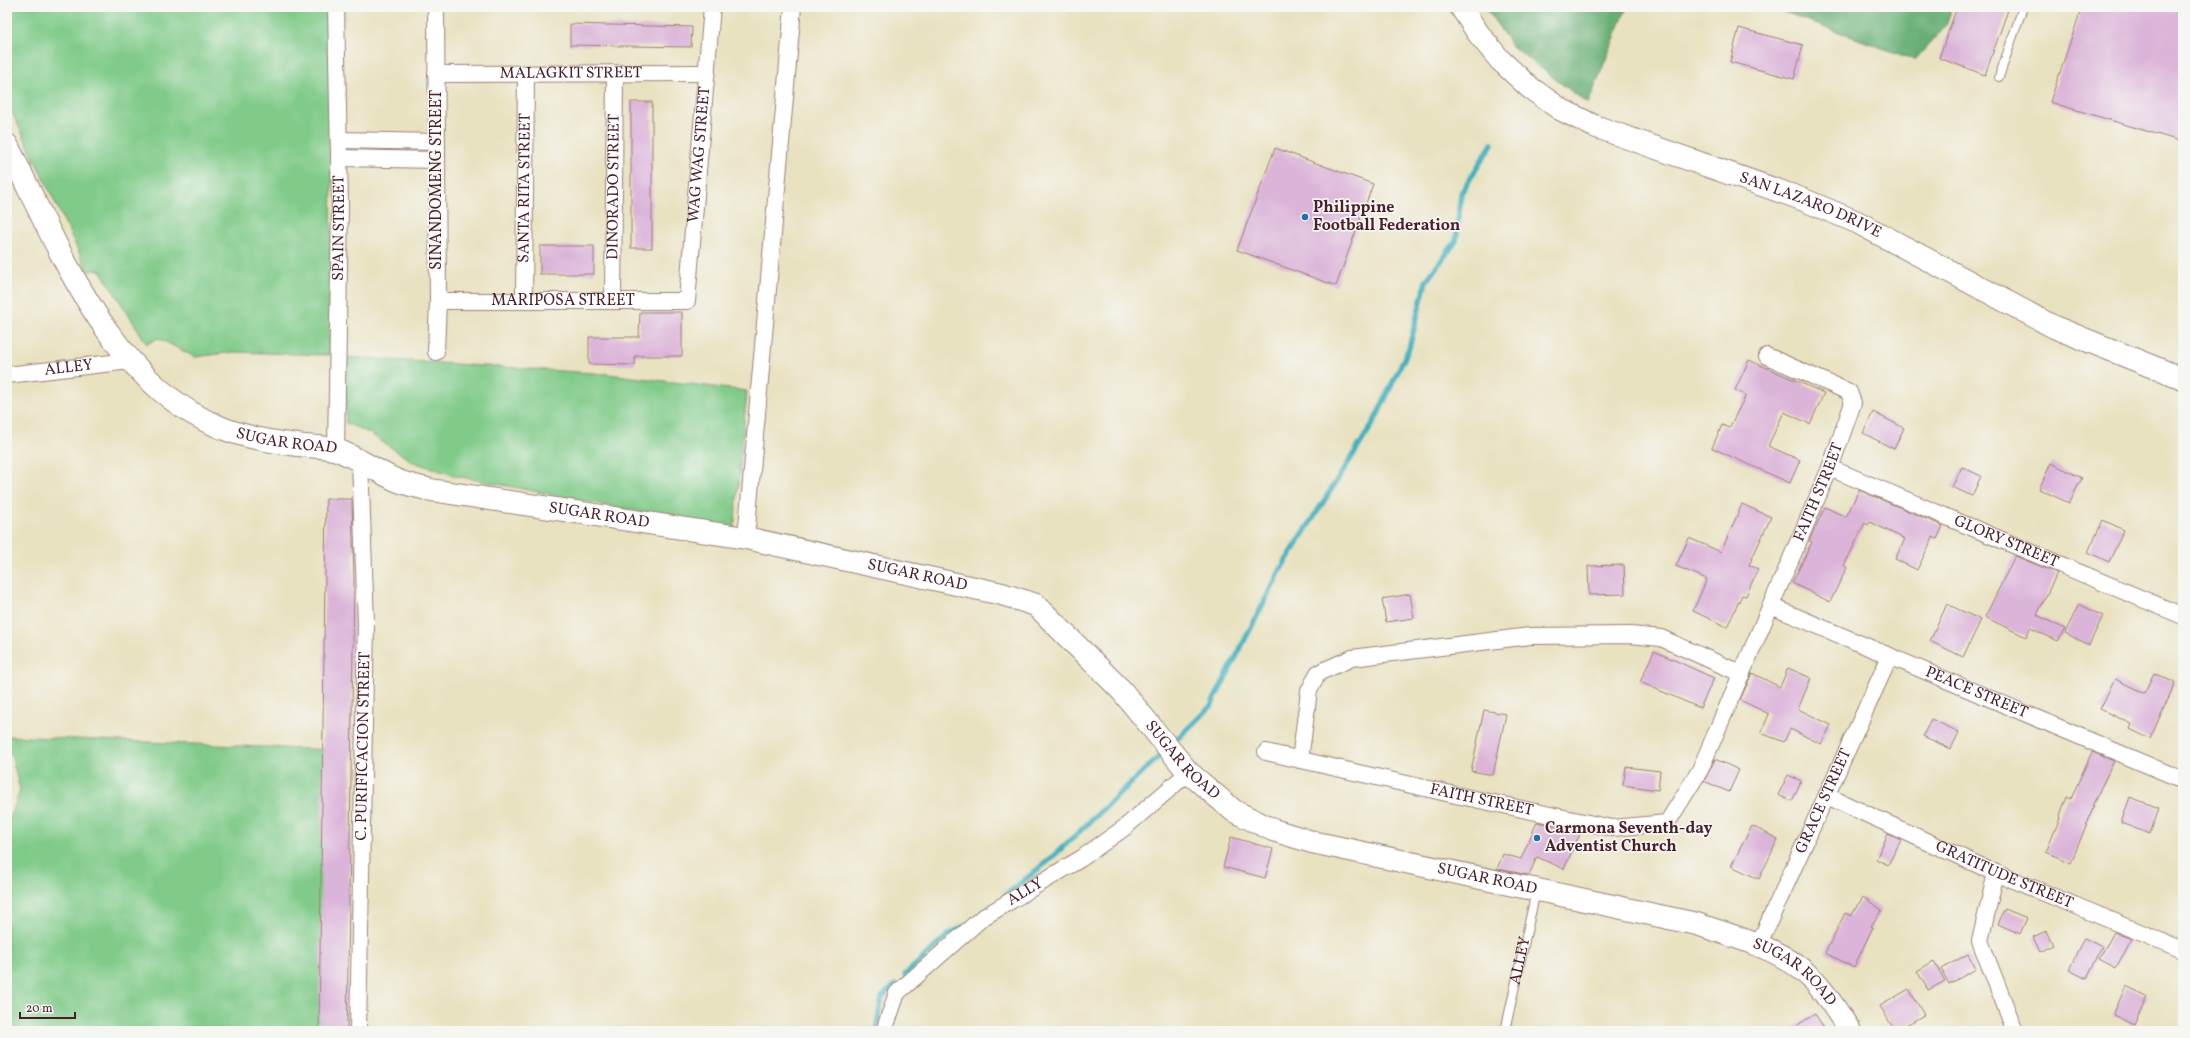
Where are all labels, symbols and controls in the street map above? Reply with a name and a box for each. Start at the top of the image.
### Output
street label: MALAGKIT STREET [500,62,642,85]
street label: WAG WAG STREET [683,86,716,223]
street label: SINANDOMENG STREET [426,90,448,270]
street label: SANTA RITA STREET [513,113,537,263]
street label: DINORADO STREET [602,114,626,260]
street label: SAN LAZARO DRIVE [1736,167,1885,244]
street label: SPAIN STREET [328,175,351,281]
place label: Philippine Football Federation [1313,197,1461,237]
marker: Philippine Football Federation [1300,212,1310,222]
street label: MARIPOSA STREET [491,290,635,312]
street label: ALLEY [43,354,94,382]
street label: SUGAR ROAD [233,423,339,460]
street label: FAITH STREET [1789,440,1849,545]
street label: SUGAR ROAD [547,497,651,534]
street label: GLORY STREET [1950,510,2062,574]
street label: SUGAR ROAD [865,554,970,597]
street label: C. PURIFICACION STREET [351,651,376,841]
street label: PEACE STREET [1922,661,2031,724]
street label: SUGAR ROAD [1139,716,1225,805]
street label: GRACE STREET [1790,745,1857,857]
street label: FAITH STREET [1428,779,1535,822]
place label: Carmona Seventh-day Adventist Church [1545,818,1712,858]
marker: Carmona Seventh-day Adventist Church [1532,833,1542,843]
street label: GRATITUDE STREET [1932,836,2076,915]
street label: SUGAR ROAD [1435,858,1539,901]
street label: ALLY [1003,873,1048,911]
street label: SUGAR ROAD [1749,933,1841,1011]
street label: ALLEY [1505,935,1537,987]
scale bar [20,994,75,1020]
text: 20 m [26,1001,53,1017]

